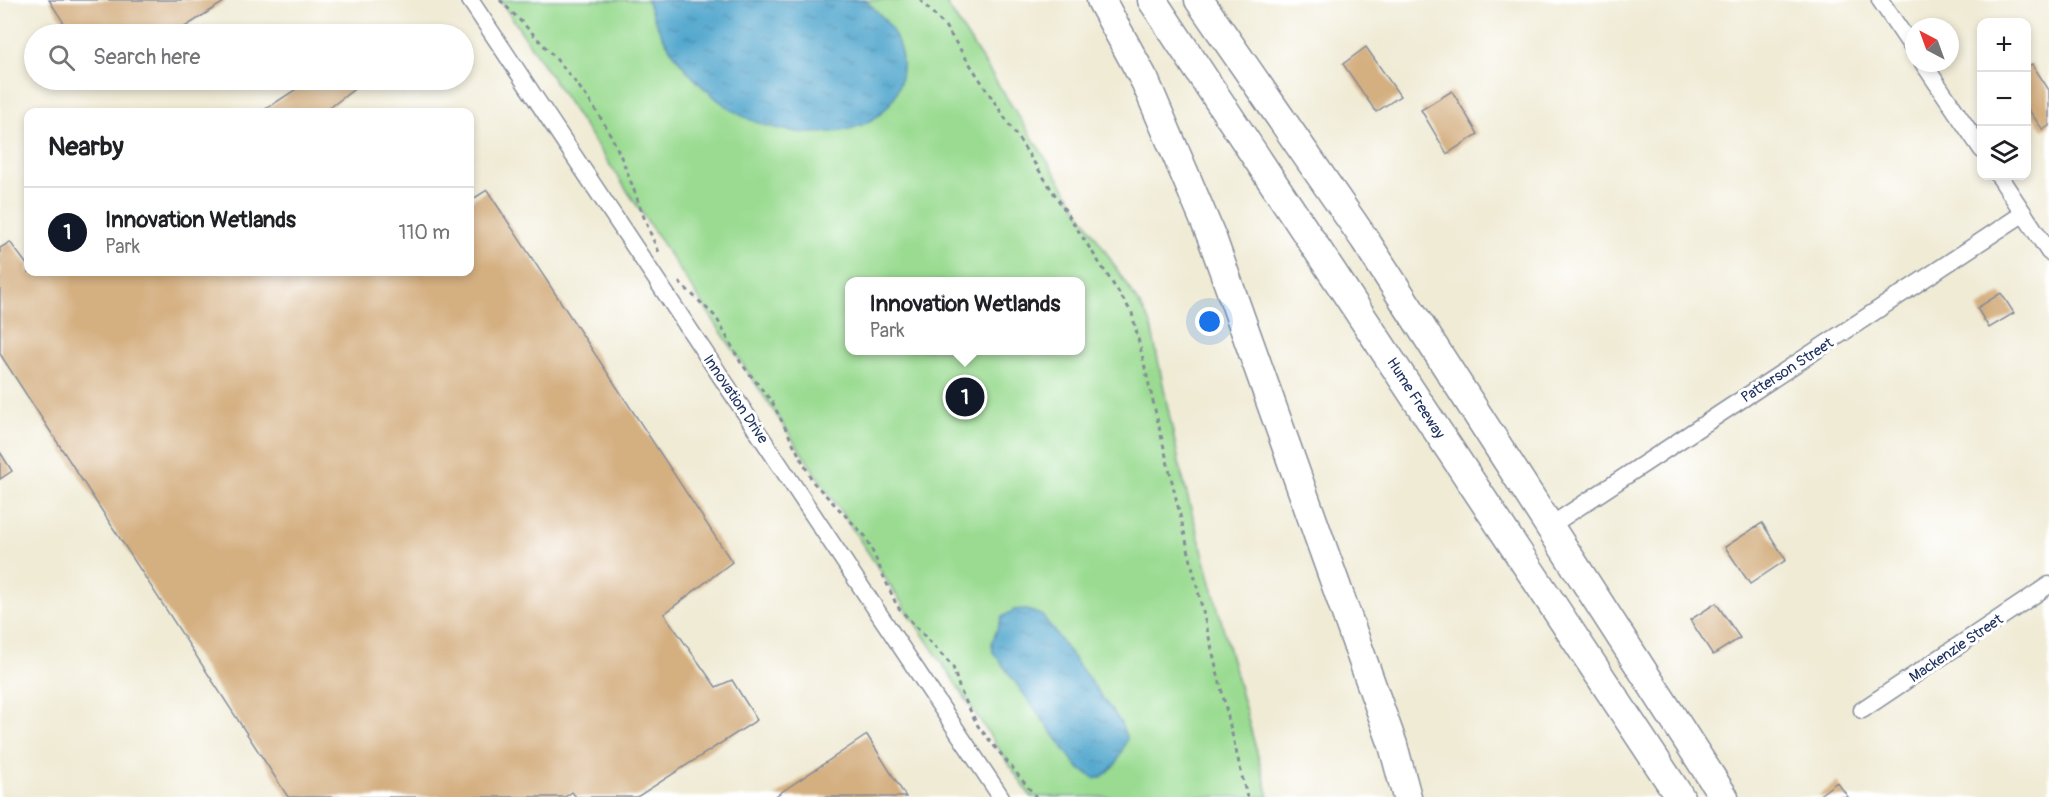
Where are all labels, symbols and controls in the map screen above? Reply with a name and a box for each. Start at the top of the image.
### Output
north arrow [1905,18,1959,72]
map controls [1977,18,2031,180]
button: + [1977,18,2031,72]
search box [24,24,474,90]
icon: search [45,41,78,74]
text: Search here [93,43,200,71]
button: − [1977,72,2031,126]
button: layers [1977,126,2031,180]
text: Nearby [48,131,124,163]
text: Innovation Wetlands [105,206,296,234]
text: 1 [64,220,71,245]
text: 110 m [399,220,450,245]
text: Park [105,234,140,259]
popup [845,277,1085,355]
text: Innovation Wetlands [870,290,1060,318]
your location [1195,307,1224,336]
text: Park [870,318,905,343]
street label: Patterson Street [1738,333,1838,407]
street label: Innovation Drive [699,351,773,448]
street label: Hume Freeway [1382,354,1449,443]
pin: 1 [946,374,984,420]
street label: Mackenzie Street [1906,610,2008,687]

